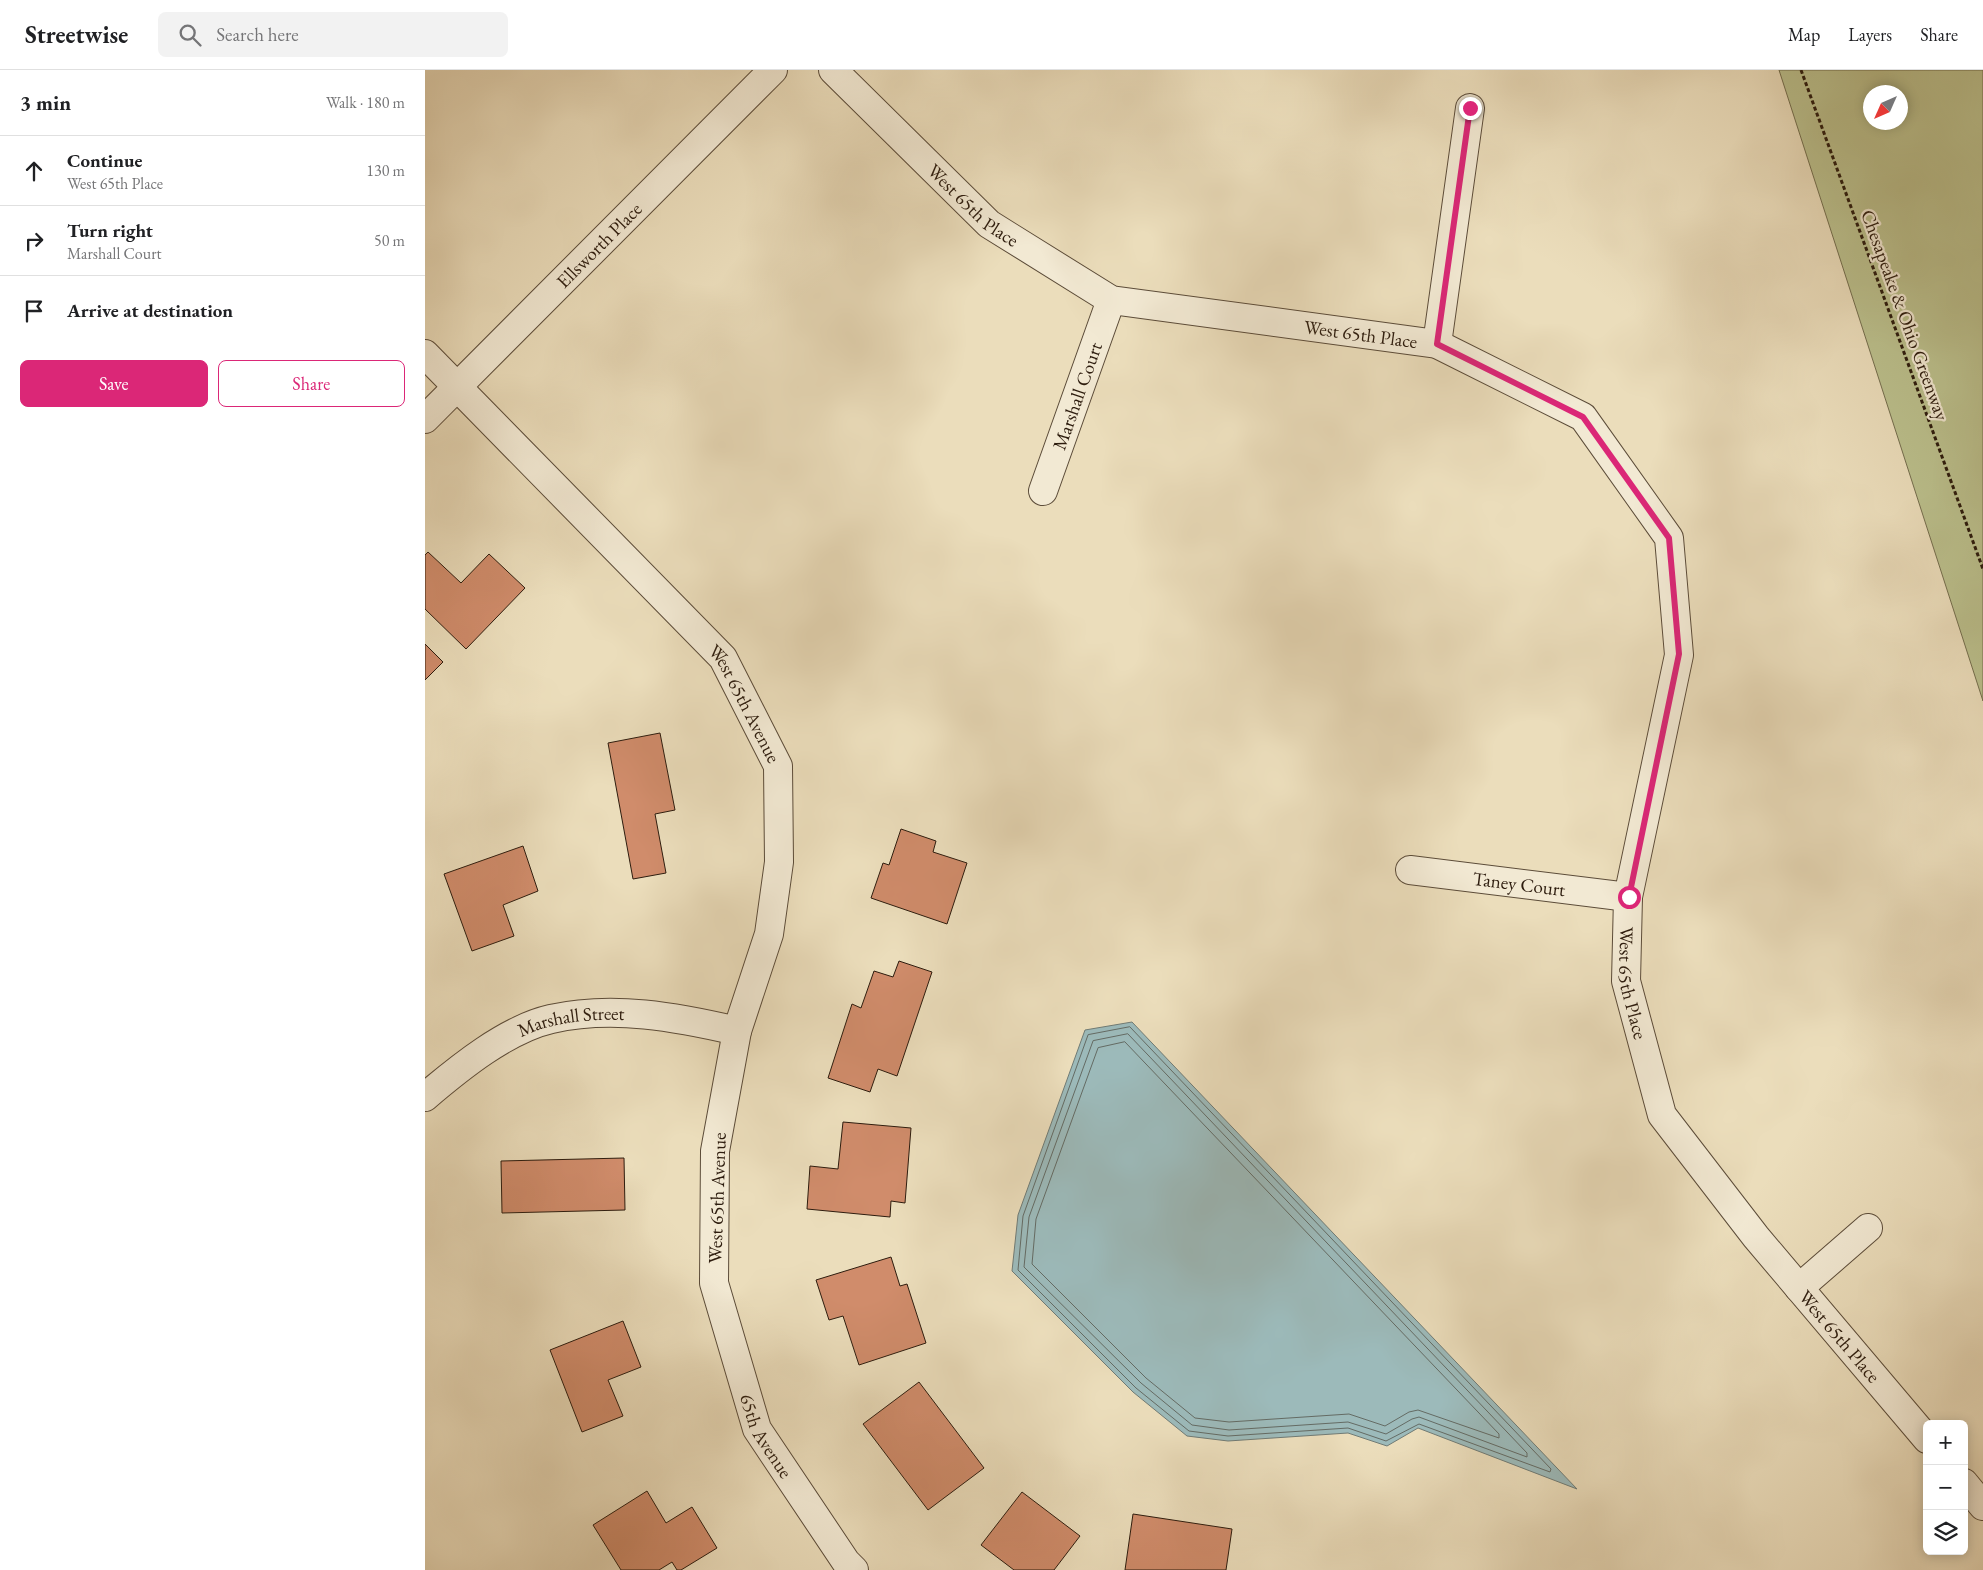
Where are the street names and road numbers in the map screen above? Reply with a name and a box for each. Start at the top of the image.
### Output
street label: West 65th Place [922,158,1023,252]
street label: Ellsworth Place [551,197,647,293]
street label: Chesapeake & Ohio Greenway [1855,206,1955,424]
street label: West 65th Place [1303,314,1419,354]
street label: Marshall Court [1046,339,1108,453]
street label: West 65th Avenue [703,638,787,767]
street label: Taney Court [1471,865,1567,902]
street label: West 65th Place [1613,926,1654,1042]
street label: Marshall Street [513,1000,625,1042]
street label: West 65th Avenue [702,1132,732,1264]
street label: West 65th Place [1794,1285,1886,1388]
street label: 65th Avenue [735,1391,799,1483]

